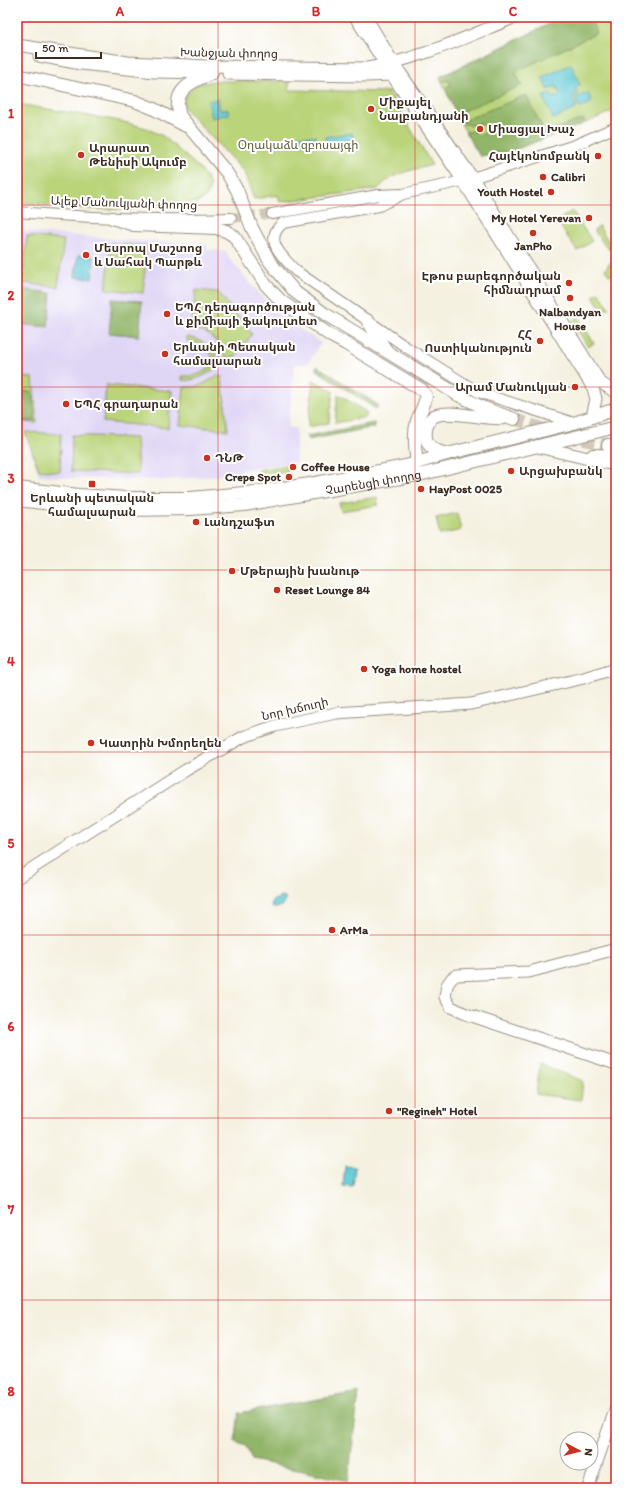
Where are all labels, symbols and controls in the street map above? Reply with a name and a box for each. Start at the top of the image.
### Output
text: A [115,4,125,19]
text: B [312,4,321,19]
text: C [509,4,518,19]
scale bar [36,34,101,60]
text: 50 m [42,41,68,55]
street label: Խանջյան փողոց [180,45,278,61]
place label: Միքայել Նալբանդյանի [379,95,469,123]
marker: Միքայել Նալբանդյանի [366,104,376,114]
text: 1 [8,106,14,121]
place label: Միացյալ Խաչ [488,122,575,136]
marker: Միացյալ Խաչ [475,124,485,134]
park label: Օղակաձև զբոսայգի [238,138,358,152]
place label: Արարատ Թենիսի Ակումբ [89,141,187,169]
place label: Հայէկոնոմբանկ [488,149,590,163]
marker: Արարատ Թենիսի Ակումբ [76,150,86,160]
marker: Հայէկոնոմբանկ [593,151,603,161]
place label: Calibri [551,170,586,184]
marker: Calibri [538,172,548,182]
place label: Youth Hostel [476,185,544,199]
marker: Youth Hostel [546,187,556,197]
street label: Ալեք Մանուկյանի փողոց [51,193,197,213]
place label: My Hotel Yerevan [491,211,581,226]
marker: My Hotel Yerevan [584,213,594,223]
marker: JanPho [528,228,538,238]
place label: JanPho [513,239,552,253]
place label: Մեսրոպ Մաշտոց և Սահակ Պարթև [94,241,202,269]
marker: Մեսրոպ Մաշտոց և Սահակ Պարթև [81,250,91,260]
place label: Էթոս բարեգործական հիմնադրամ [421,269,561,297]
marker: Էթոս բարեգործական հիմնադրամ [564,278,574,288]
text: 2 [8,288,15,303]
marker: Nalbandyan House [565,293,575,303]
place label: ԵՊՀ դեղագործության և քիմիայի ֆակուլտետ [175,300,318,328]
place label: Nalbandyan House [539,305,601,333]
marker: ԵՊՀ դեղագործության և քիմիայի ֆակուլտետ [162,309,172,319]
place label: ՀՀ Ոստիկանություն [424,327,532,355]
marker: ՀՀ Ոստիկանություն [535,336,545,346]
place label: Երևանի Պետական համալսարան [173,340,296,368]
marker: Երևանի Պետական համալսարան [160,349,170,359]
place label: Արամ Մանուկյան [455,380,567,394]
marker: Արամ Մանուկյան [570,382,580,392]
place label: ԵՊՀ գրադարան [74,397,178,411]
marker: ԵՊՀ գրադարան [61,399,71,409]
place label: ԴՆԹ [215,451,244,465]
marker: ԴՆԹ [202,453,212,463]
place label: Coffee House [301,460,370,474]
marker: Coffee House [288,462,298,472]
place label: Արցախբանկ [519,464,603,478]
marker: Արցախբանկ [506,466,516,476]
street label: Չարենցի փողոց [324,467,422,498]
place label: Crepe Spot [225,470,281,485]
text: 3 [7,471,15,486]
marker: Crepe Spot [284,472,294,482]
marker: Երևանի պետական համալսարան [87,479,97,489]
place label: HayPost 0025 [429,482,503,497]
marker: HayPost 0025 [416,484,426,494]
place label: Երևանի պետական համալսարան [30,491,154,519]
place label: Լանդշաֆտ [204,515,275,529]
marker: Լանդշաֆտ [191,517,201,527]
place label: Մթերային խանութ [240,564,361,578]
marker: Մթերային խանութ [227,566,237,576]
place label: Reset Lounge 84 [285,583,371,598]
marker: Reset Lounge 84 [272,585,282,595]
text: 4 [7,654,15,669]
place label: Yoga home hostel [371,662,462,677]
marker: Yoga home hostel [359,664,369,674]
street label: Նոր խճուղի [260,695,330,723]
place label: Կատրին Խմորեղեն [99,736,222,750]
marker: Կատրին Խմորեղեն [86,738,96,748]
text: 5 [8,836,15,851]
place label: ArMa [339,923,369,937]
marker: ArMa [327,925,337,935]
text: 6 [8,1019,15,1034]
place label: "Regineh" Hotel [397,1104,478,1119]
marker: "Regineh" Hotel [384,1106,394,1116]
text: 7 [7,1202,15,1217]
text: 8 [7,1384,15,1399]
north arrow [559,1431,599,1471]
text: N [582,1448,595,1457]

